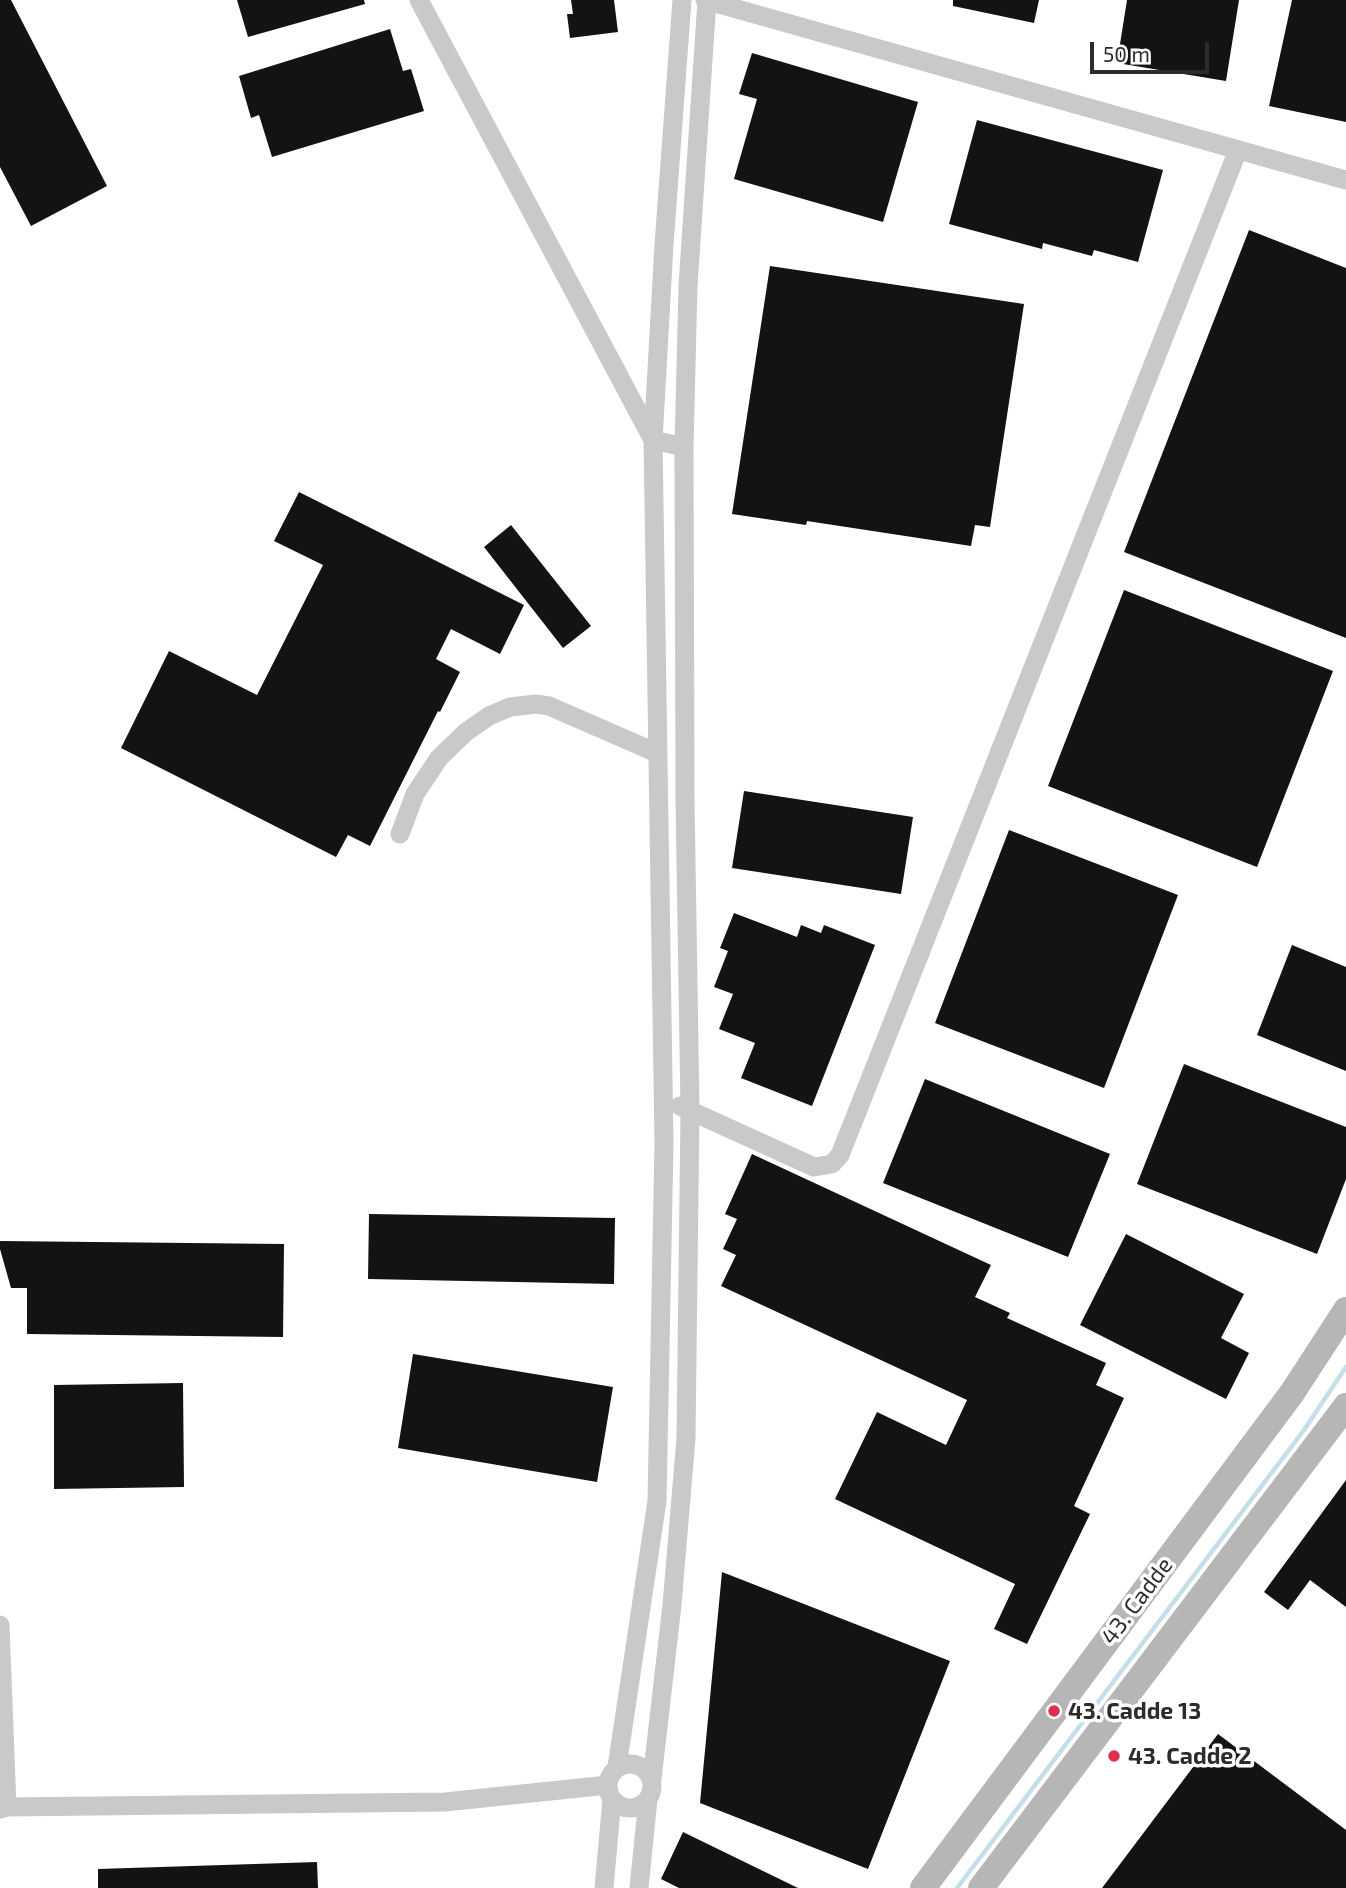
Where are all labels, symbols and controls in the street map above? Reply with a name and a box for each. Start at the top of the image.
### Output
scale bar [1094,28,1213,72]
text: 50 m [1103,41,1150,66]
street label: 43. Cadde [1095,1552,1179,1650]
place label: 43. Cadde 13 [1068,1697,1201,1725]
marker: 43. Cadde 13 [1046,1703,1062,1719]
place label: 43. Cadde 2 [1128,1742,1252,1770]
marker: 43. Cadde 2 [1106,1748,1122,1764]

